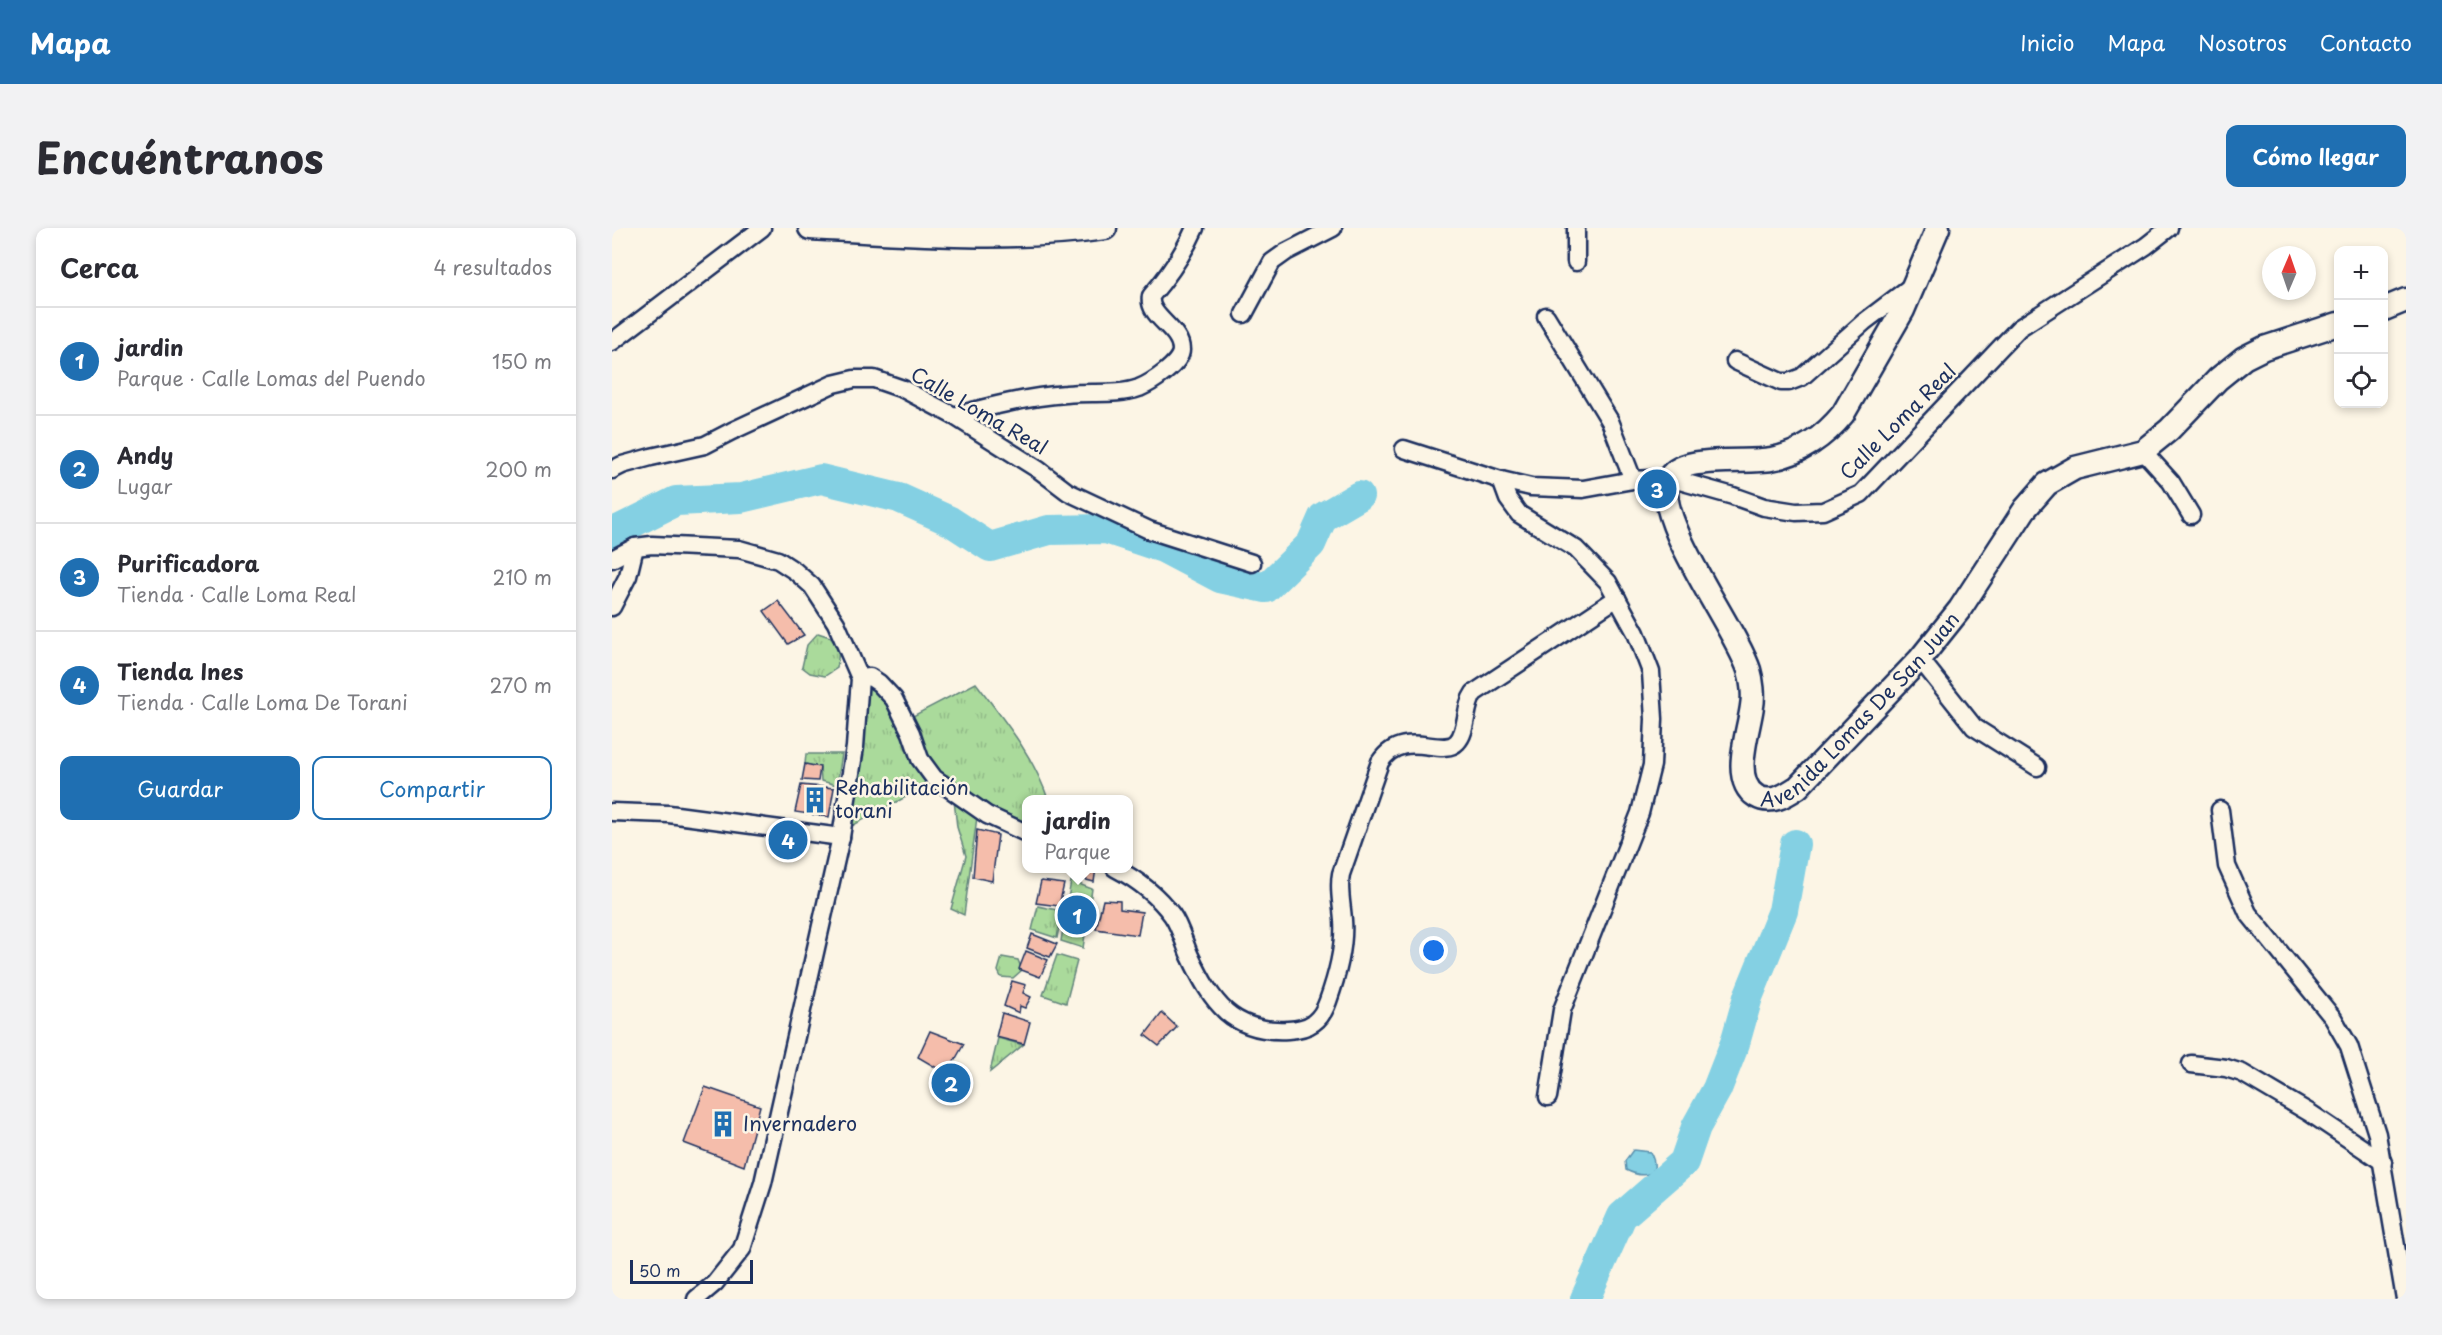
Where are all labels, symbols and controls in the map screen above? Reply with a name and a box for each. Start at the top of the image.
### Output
text: Mapa [30,21,111,64]
text: Inicio [2020,26,2074,58]
text: Mapa [2107,26,2165,58]
text: Nosotros [2198,26,2287,58]
text: Contacto [2320,26,2412,58]
text: Encuéntranos [36,125,324,188]
button: Cómo llegar [2226,125,2406,187]
north arrow [2262,246,2316,300]
map controls [2334,246,2388,408]
button: + [2334,246,2388,300]
text: Cerca [60,248,139,287]
text: 4 resultados [434,252,552,282]
button: − [2334,300,2388,354]
text: jardin [117,330,184,363]
text: 1 [75,346,84,376]
text: 150 m [492,346,552,376]
button: locate [2334,354,2388,408]
street label: Calle Loma Real [1832,356,1962,486]
street label: Calle Loma Real [905,359,1054,462]
text: Parque · Calle Lomas del Puendo [117,363,426,393]
text: Andy [117,438,173,471]
text: 2 [72,454,87,484]
text: 200 m [485,454,552,484]
pin: 3 [1638,466,1676,512]
text: Lugar [117,471,172,501]
text: Purificadora [117,546,259,579]
text: 3 [73,562,86,592]
text: 210 m [493,562,552,592]
text: Tienda · Calle Loma Real [117,579,356,609]
street label: Avenida Lomas De San Juan [1760,605,1966,814]
text: Tienda Ines [117,654,244,687]
text: 4 [73,670,86,700]
text: 270 m [489,670,552,700]
text: Tienda · Calle Loma De Torani [117,687,408,717]
button: Guardar [60,756,300,820]
button: Compartir [312,756,552,820]
place label: Rehabilitación torani [835,772,969,825]
building icon: Rehabilitación torani [800,785,830,815]
popup [1022,795,1133,873]
text: jardin [1044,803,1111,836]
pin: 4 [768,818,807,862]
text: Parque [1044,836,1111,866]
pin: 1 [1058,892,1096,938]
your location [1419,936,1448,965]
pin: 2 [932,1060,970,1106]
place label: Invernadero [743,1108,857,1138]
building icon: Invernadero [708,1109,738,1139]
scale bar [630,1257,753,1284]
text: 50 m [639,1258,680,1282]

